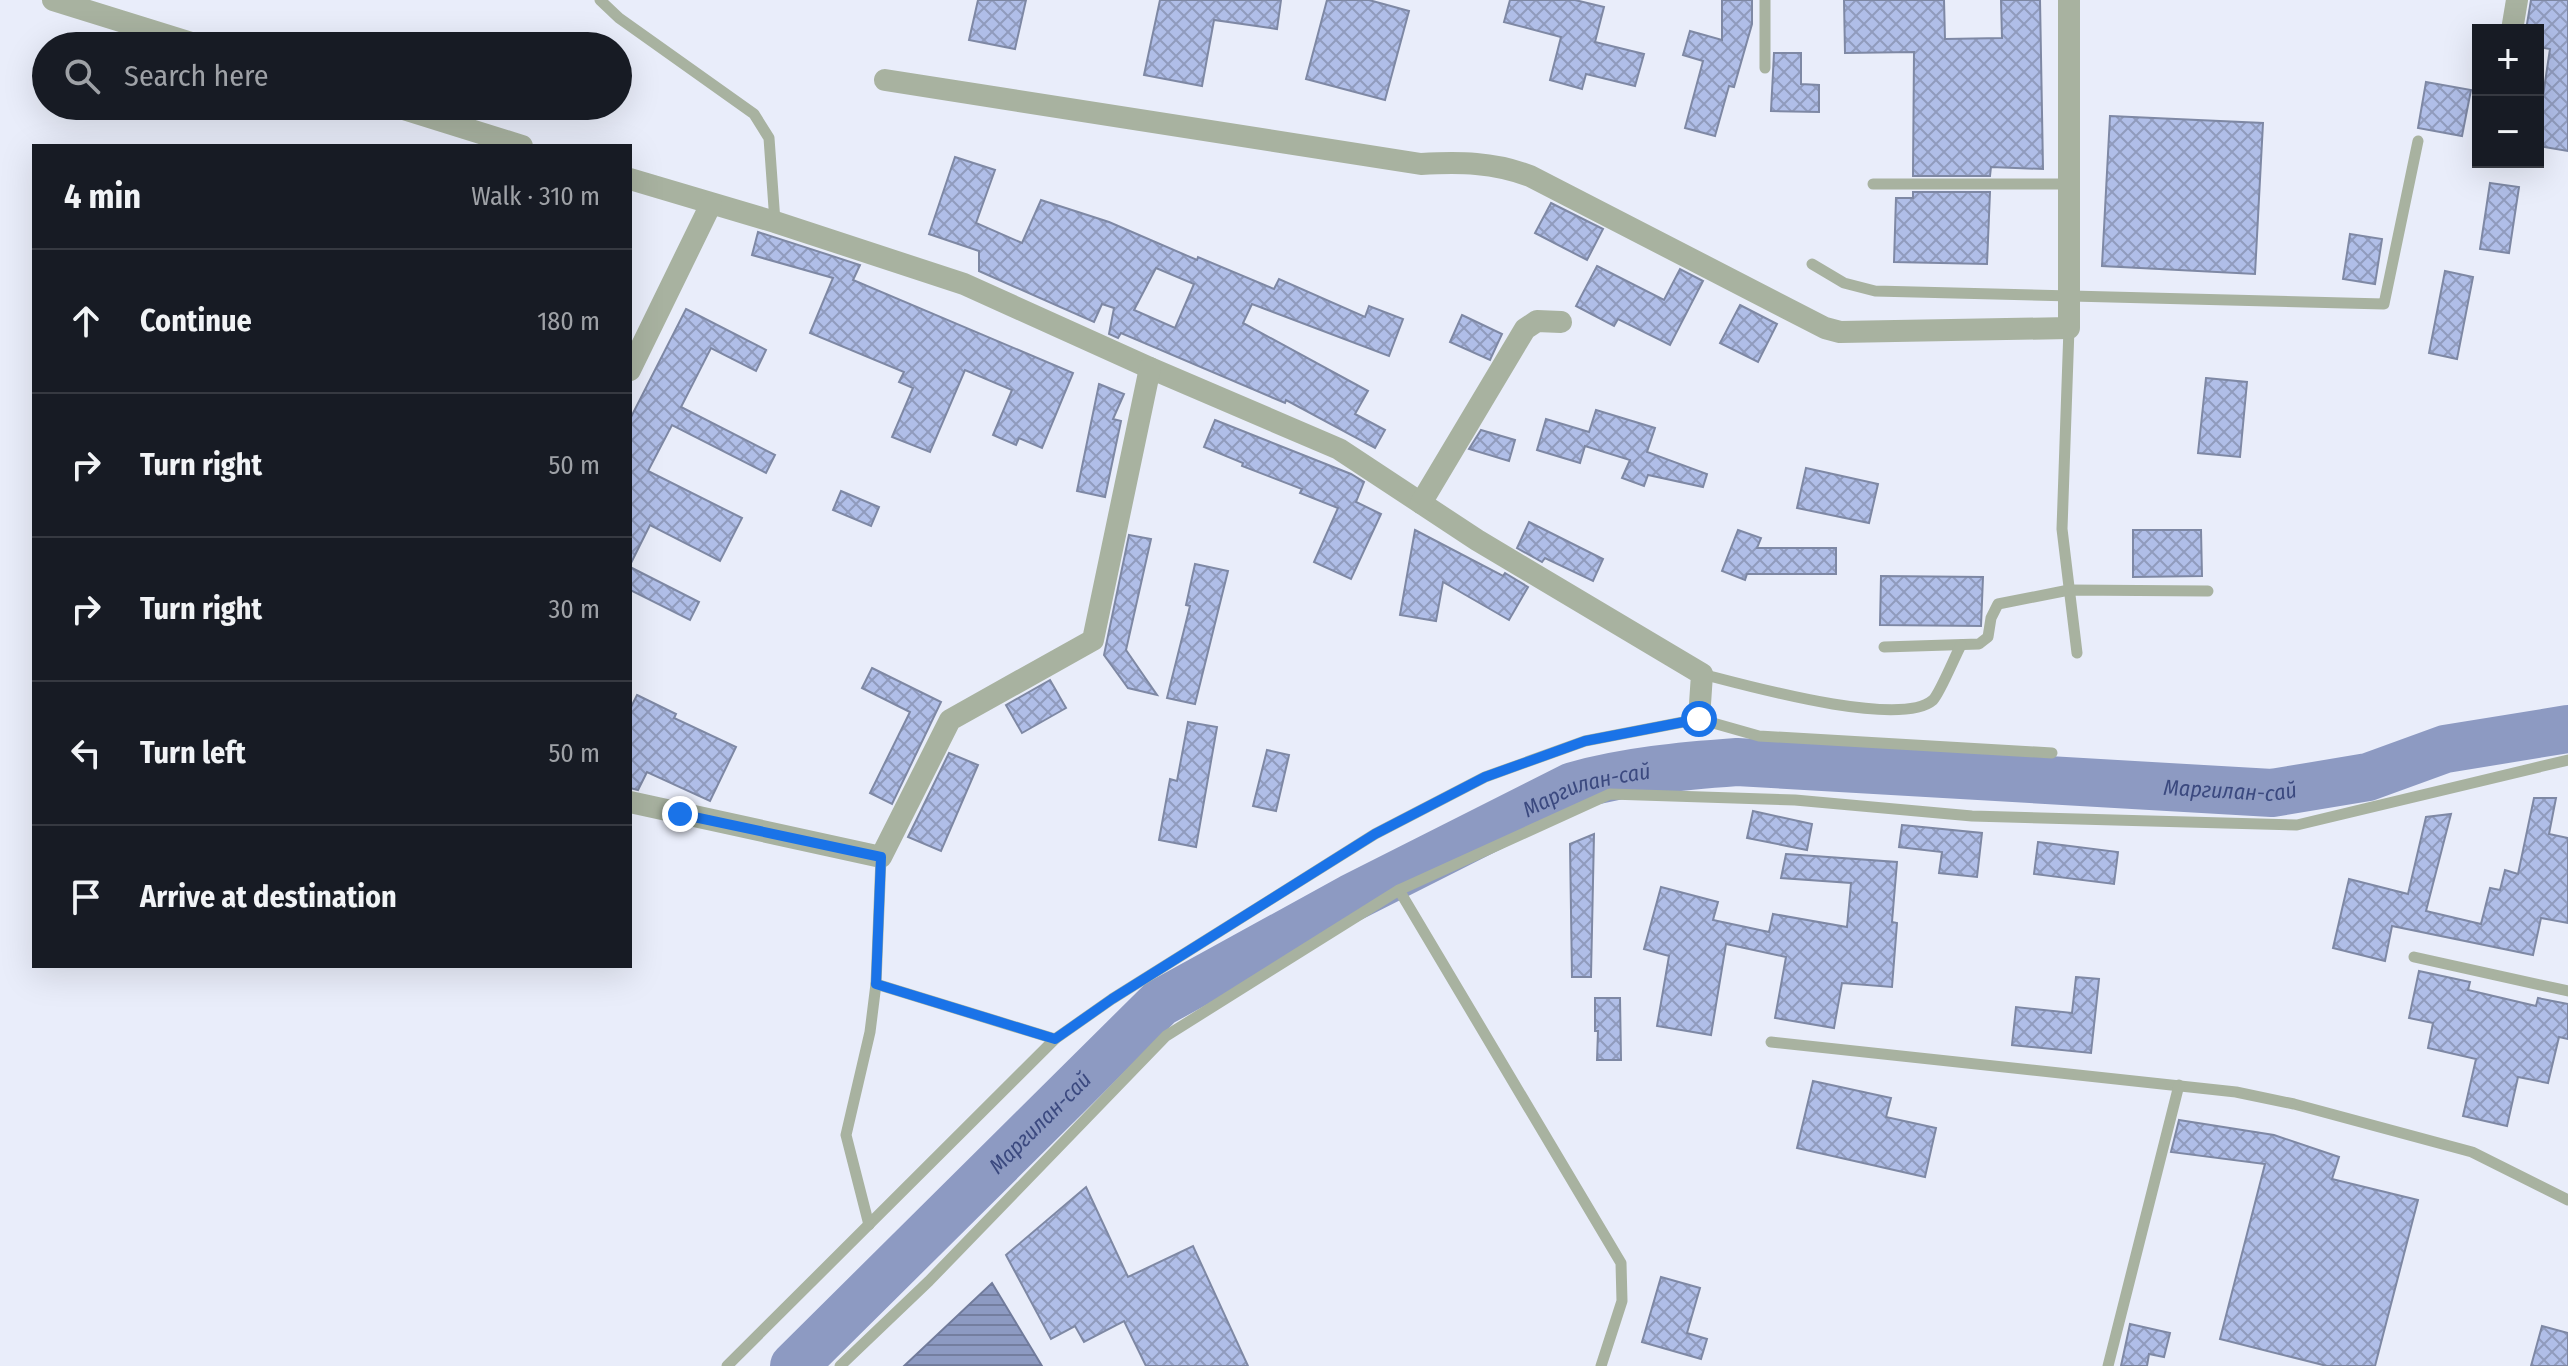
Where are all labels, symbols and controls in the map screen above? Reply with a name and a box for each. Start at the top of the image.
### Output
map controls [2472,24,2544,168]
button: + [2472,24,2544,96]
search box [32,32,632,120]
icon: search [60,54,104,98]
text: Search here [124,58,269,94]
button: − [2472,96,2544,168]
text: 4 min [64,176,141,217]
text: Walk · 310 m [471,181,600,212]
icon: ahead [64,299,108,343]
text: Continue [140,303,252,339]
text: 180 m [537,306,600,337]
icon: right [64,443,108,487]
text: Turn right [140,447,262,483]
text: 50 m [548,450,600,481]
icon: right [64,587,108,631]
text: Turn right [140,591,262,627]
text: 30 m [549,594,600,625]
route start [1681,701,1717,737]
icon: left [64,731,108,775]
text: Turn left [140,735,246,771]
text: 50 m [548,738,600,769]
water label: Маргилан-сай [1518,757,1652,823]
water label: Маргилан-сай [2163,773,2299,807]
route end [662,796,698,832]
icon: arrive [64,875,108,919]
text: Arrive at destination [140,879,397,915]
water label: Маргилан-сай [983,1066,1097,1179]

